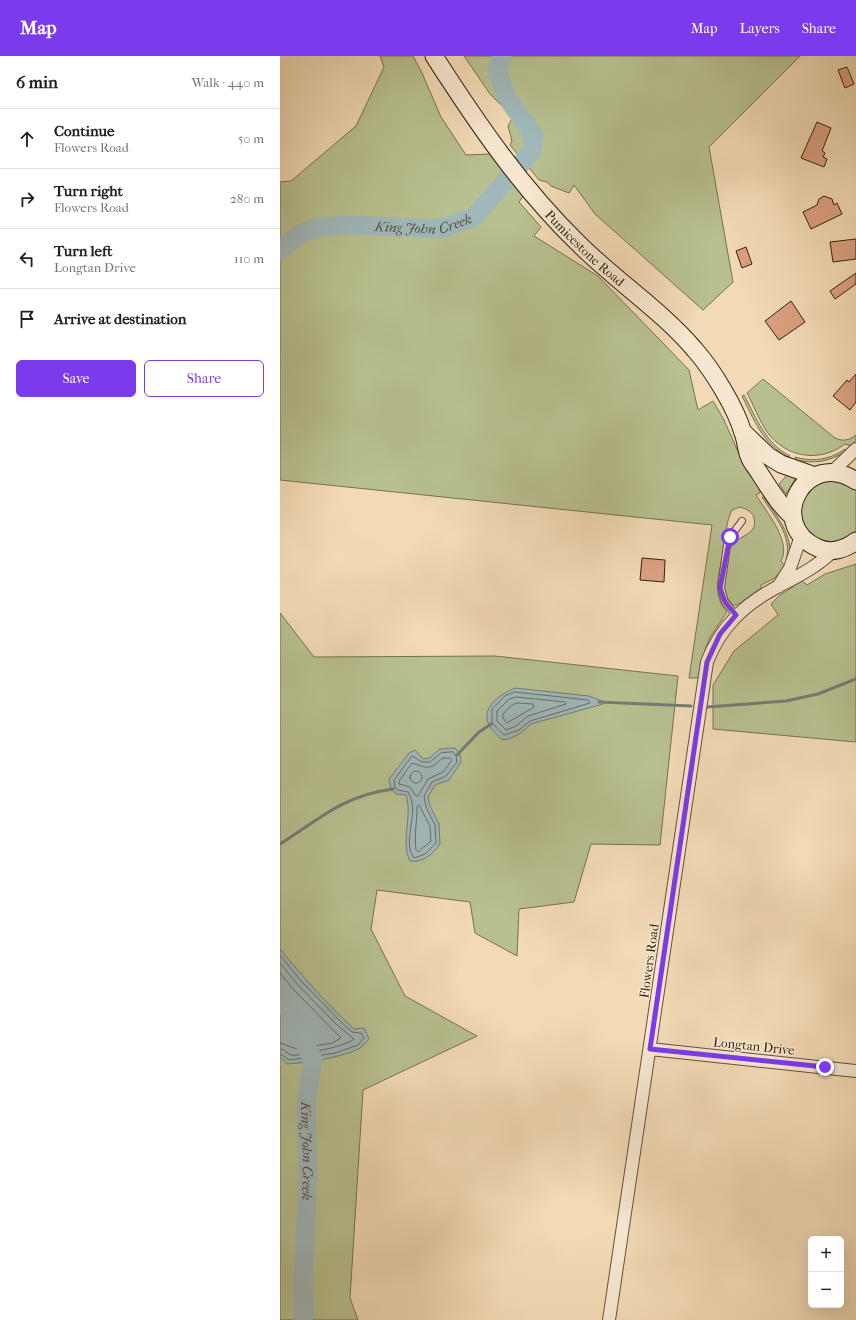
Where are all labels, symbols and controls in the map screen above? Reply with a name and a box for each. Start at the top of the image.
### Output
text: Map [20,17,56,39]
text: Map [691,20,718,37]
text: Layers [740,20,780,37]
text: Share [802,20,836,37]
text: 6 min [16,72,58,92]
text: Walk · 440 m [191,75,264,90]
text: Continue [54,122,114,140]
icon: ahead [16,128,38,150]
text: 50 m [238,131,264,146]
text: Flowers Road [54,140,129,155]
text: Turn right [54,182,123,200]
icon: right [16,188,38,210]
text: 280 m [230,191,264,206]
text: Flowers Road [54,200,129,215]
street label: Pumicestone Road [542,207,628,290]
water label: King John Creek [373,210,474,237]
text: Turn left [54,242,112,260]
icon: left [16,248,38,270]
text: 110 m [234,251,264,266]
text: Longtan Drive [54,260,136,275]
icon: arrive [16,308,38,330]
text: Arrive at destination [54,310,186,328]
button: Save [16,360,136,397]
button: Share [144,360,264,397]
route start [721,528,739,546]
street label: Flowers Road [636,922,662,999]
street label: Longtan Drive [713,1034,796,1058]
route end [816,1058,834,1076]
water label: King John Creek [297,1100,317,1201]
map controls [808,1236,844,1308]
button: + [808,1236,844,1272]
button: − [808,1272,844,1308]

